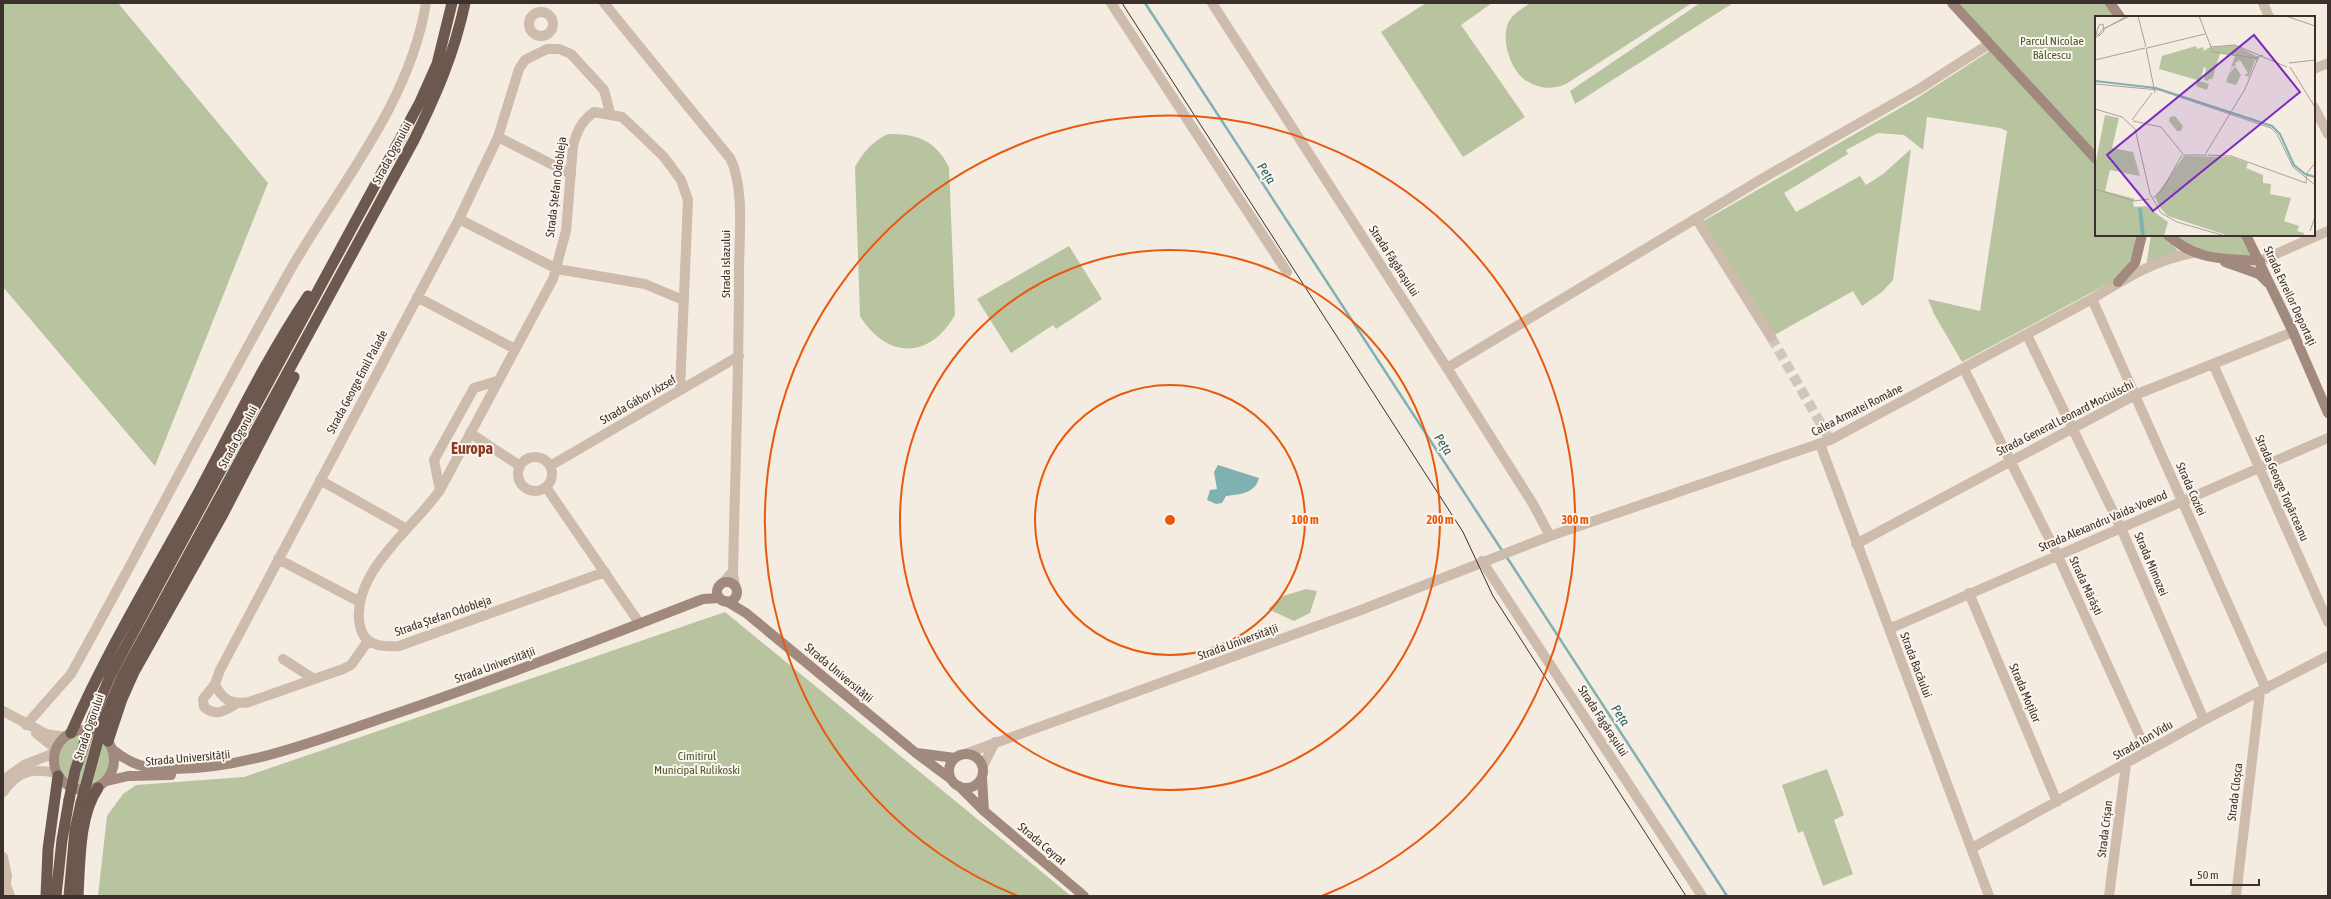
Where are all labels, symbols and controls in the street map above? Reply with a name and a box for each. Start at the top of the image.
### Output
inset map [2095,16,2315,236]
park label: Parcul Nicolae Bălcescu [2020,34,2084,62]
street label: Strada Ogorului [370,119,414,187]
street label: Strada Ștefan Odobleja [543,136,569,238]
water label: Peța [1254,160,1279,187]
street label: Strada Făgărașului [1366,223,1422,299]
street label: Strada Islazului [719,230,733,298]
street label: Strada Evreilor Deportaţi [2261,244,2319,348]
street label: Strada George Emil Palade [324,328,390,436]
street label: Strada Gábor József [598,372,679,427]
street label: Strada General Leonard Mociulschi [1994,377,2136,459]
street label: Calea Armatei Române [1809,381,1905,439]
street label: Strada Ogorului [216,403,260,471]
water label: Peța [1431,431,1456,458]
street label: Strada George Topârceanu [2252,433,2312,544]
district label: Europa [451,439,493,457]
street label: Strada Coziei [2173,460,2209,518]
street label: Strada Alexandru Vaida-Voevod [2037,488,2169,554]
centre of rings [1163,513,1177,527]
text: 100 m [1291,513,1319,527]
text: 200 m [1426,513,1454,527]
text: 300 m [1561,513,1589,527]
street label: Strada Mimozei [2131,530,2171,598]
street label: Strada Mărăști [2066,554,2106,618]
street label: Strada Ștefan Odobleja [393,593,493,639]
street label: Strada Universității [1196,621,1280,663]
street label: Strada Bacăului [1897,630,1935,700]
street label: Strada Universității [802,640,876,706]
street label: Strada Universității [453,644,537,686]
street label: Strada Moților [2006,662,2044,725]
street label: Strada Făgărașului [1575,683,1631,759]
street label: Strada Ogorului [71,692,107,762]
water label: Peța [1608,702,1633,729]
street label: Strada Ion Vidu [2111,717,2176,763]
street label: Strada Universității [145,747,231,769]
park label: Cimitirul Municipal Rulikoski [654,749,740,777]
street label: Strada Cloșca [2224,762,2246,822]
street label: Strada Crișan [2095,800,2115,858]
street label: Strada Ceyrat [1015,820,1069,868]
scale bar [2191,861,2259,887]
text: 50 m [2197,868,2219,882]

